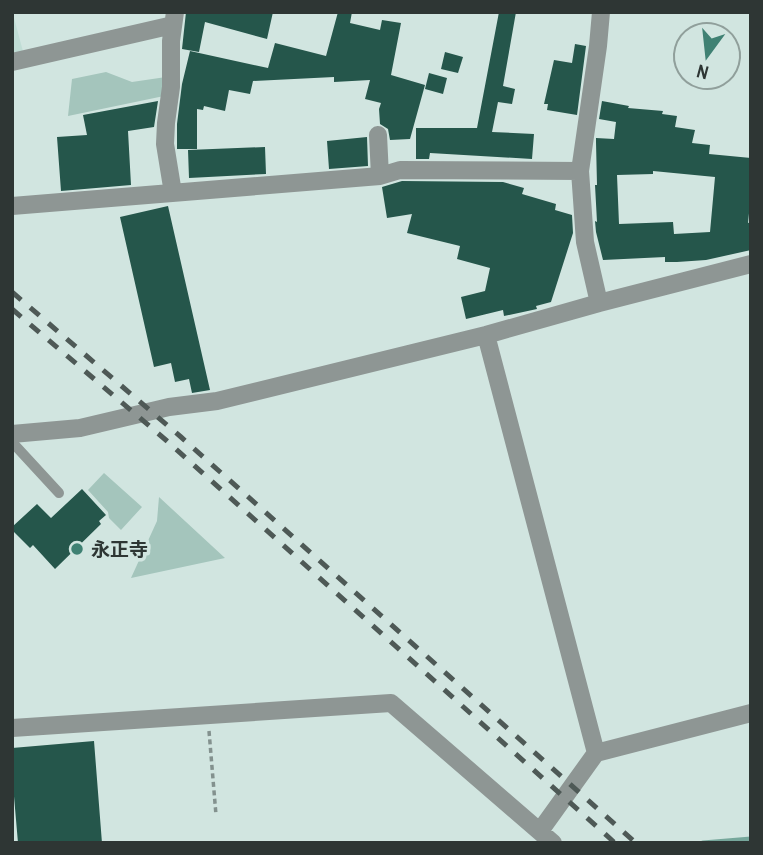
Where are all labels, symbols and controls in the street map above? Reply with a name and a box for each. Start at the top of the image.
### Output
north arrow [672,21,742,91]
text: N [694,58,711,86]
place label: 永正寺 [91,536,148,562]
marker: 永正寺 [69,541,85,557]

